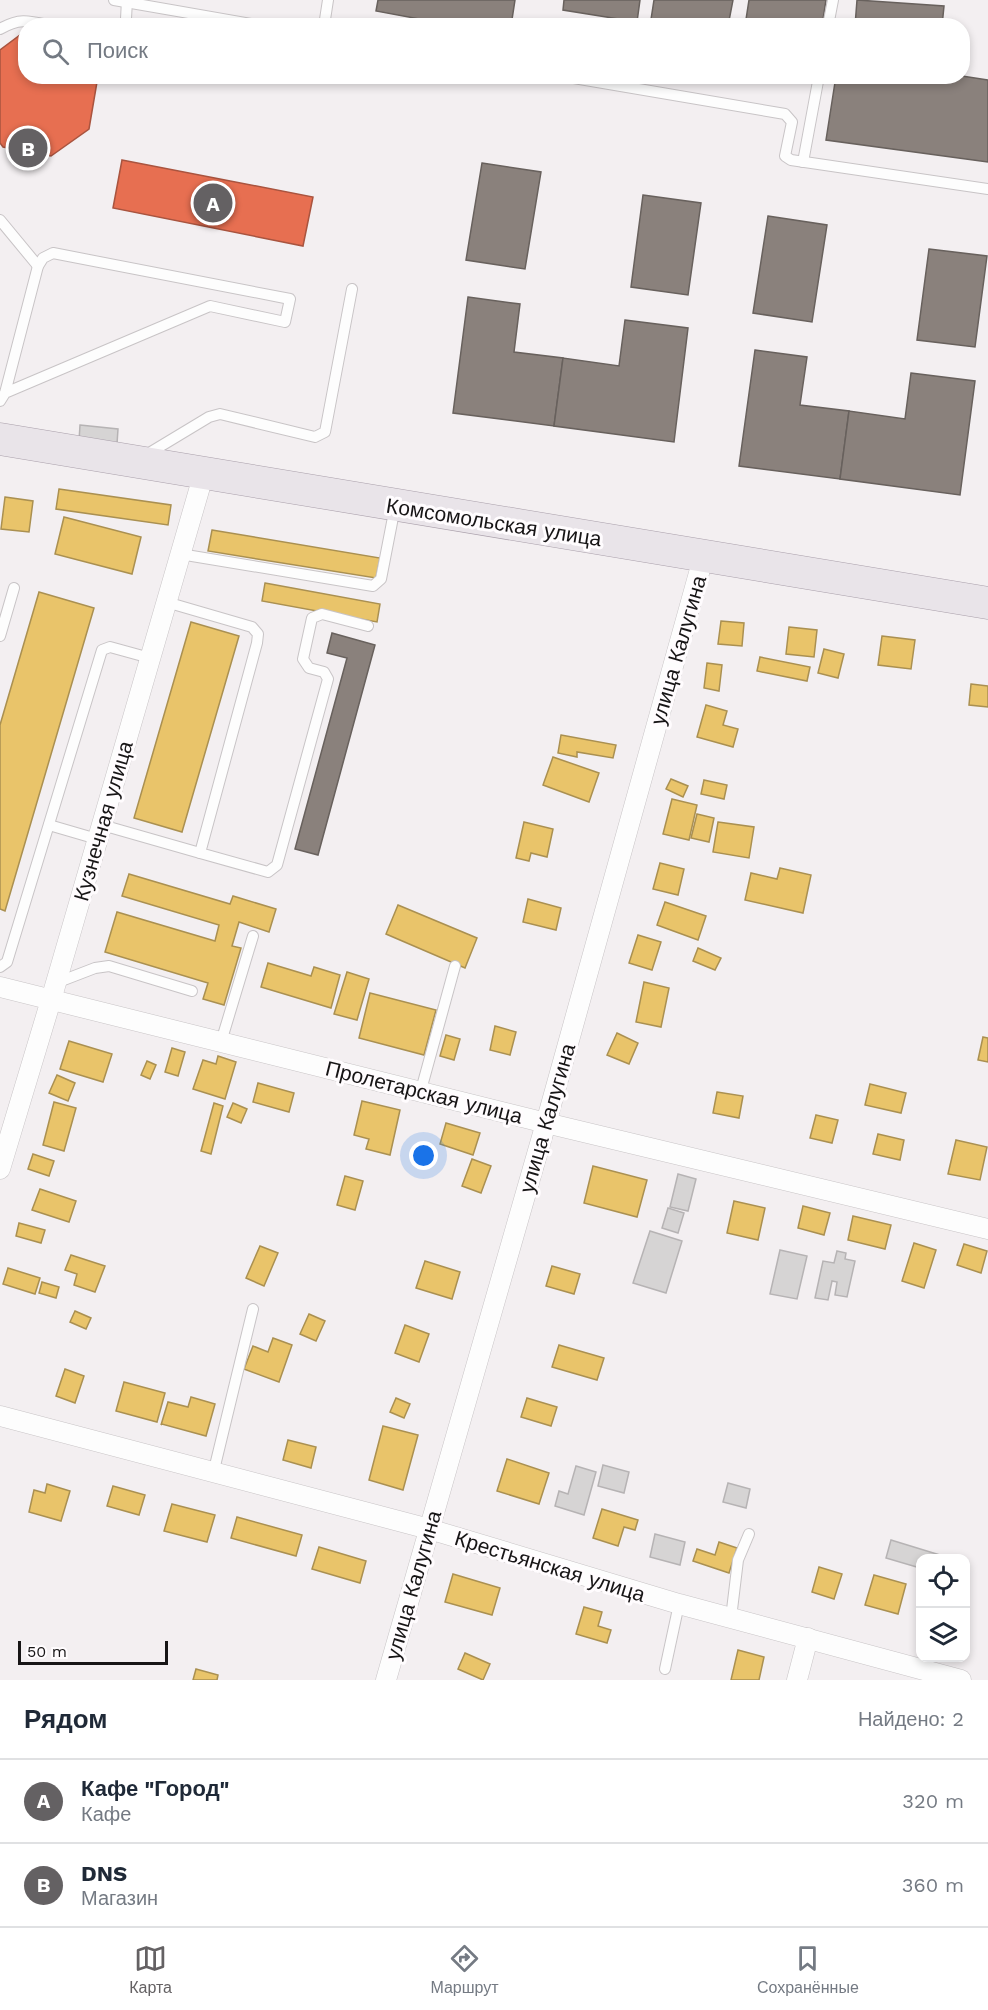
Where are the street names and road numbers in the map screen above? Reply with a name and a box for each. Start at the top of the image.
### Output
street label: Комсомольская улица [385,493,604,551]
street label: улица Калугина [645,572,711,728]
street label: Кузнечная улица [68,738,138,904]
street label: улица Калугина [514,1040,580,1196]
street label: Пролетарская улица [323,1055,525,1129]
street label: улица Калугина [380,1507,446,1663]
street label: Крестьянская улица [452,1525,648,1607]

